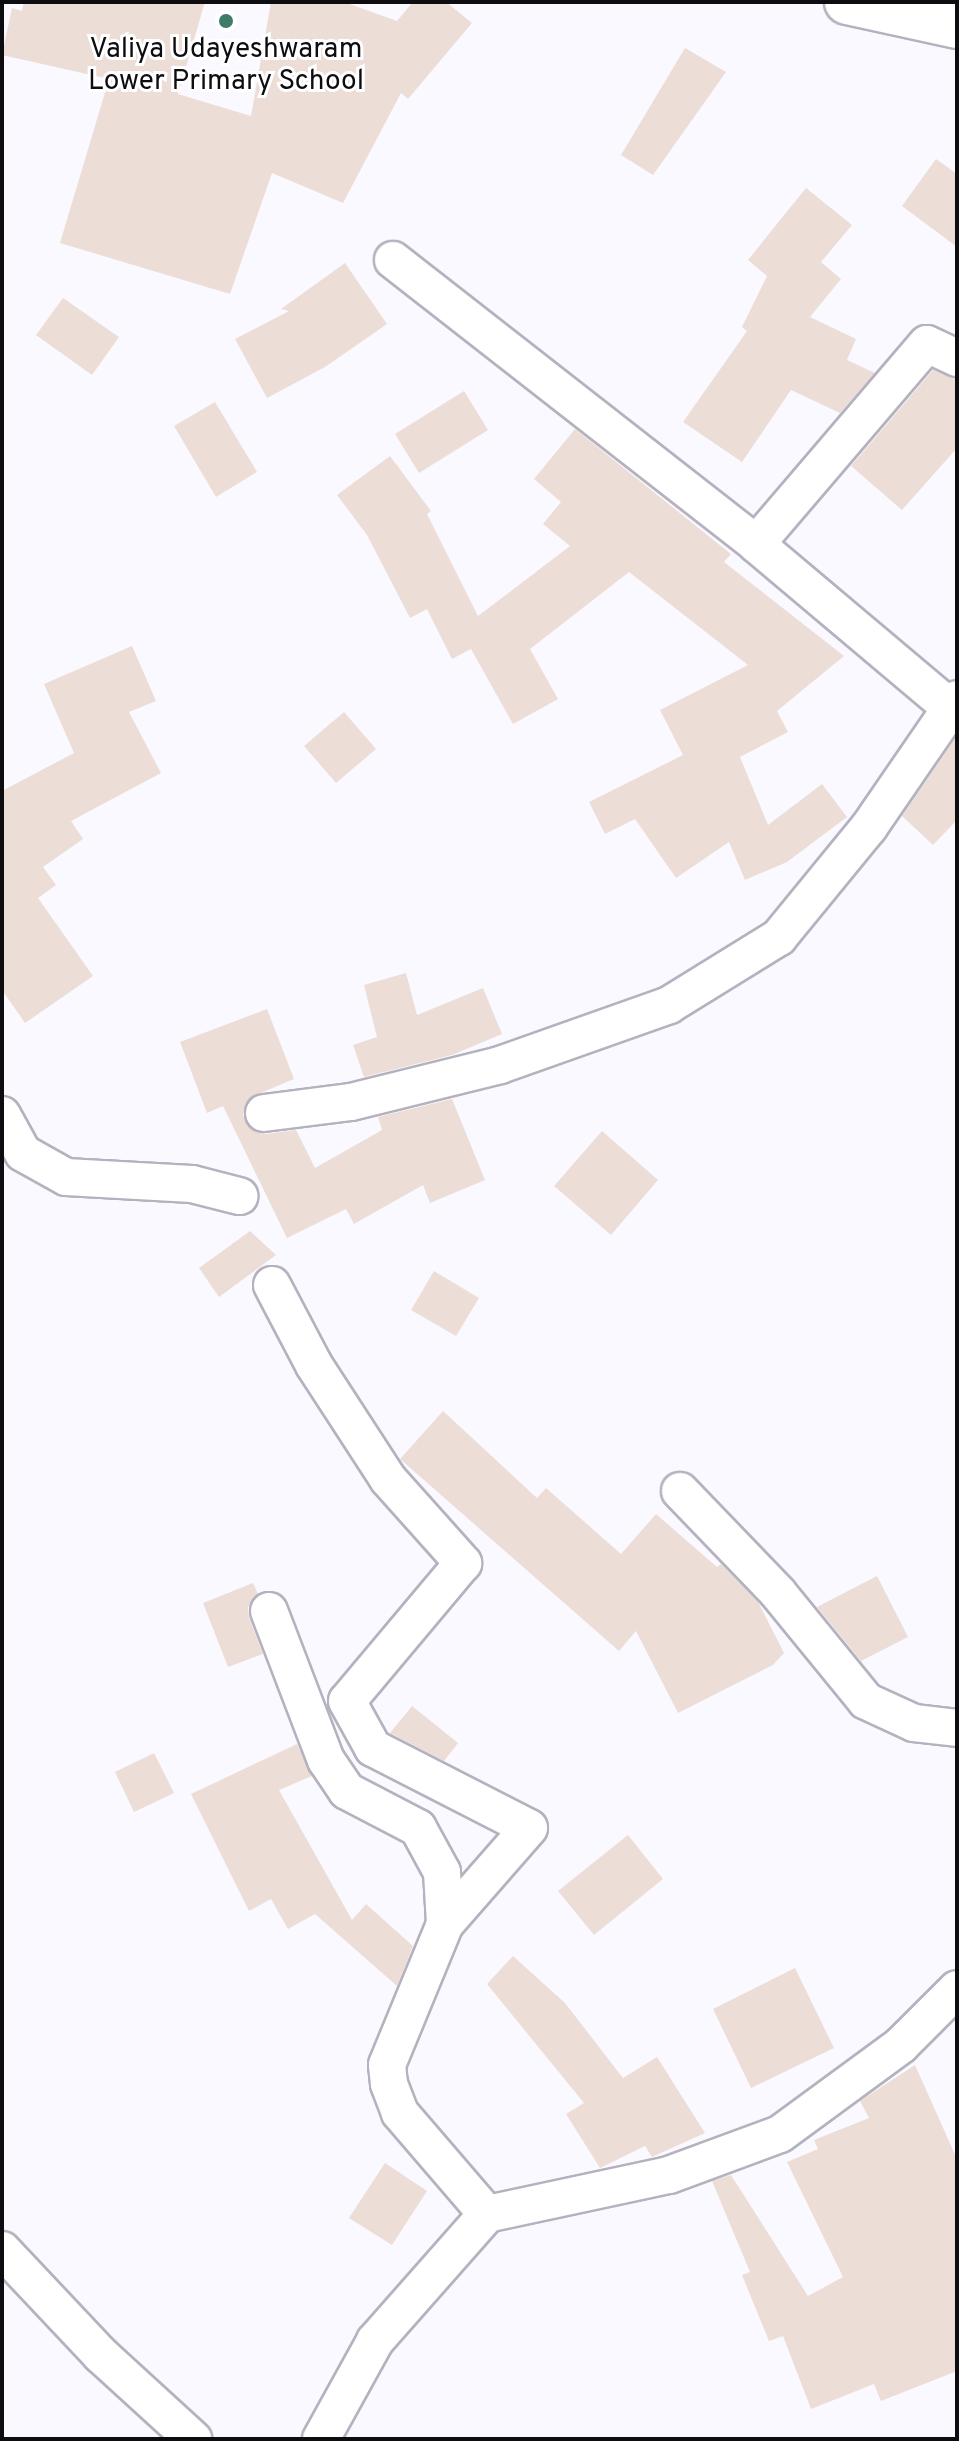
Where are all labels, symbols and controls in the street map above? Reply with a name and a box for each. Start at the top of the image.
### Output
marker: Valiya Udayeshwaram Lower Primary School [217,12,235,30]
place label: Valiya Udayeshwaram Lower Primary School [88,33,364,99]

